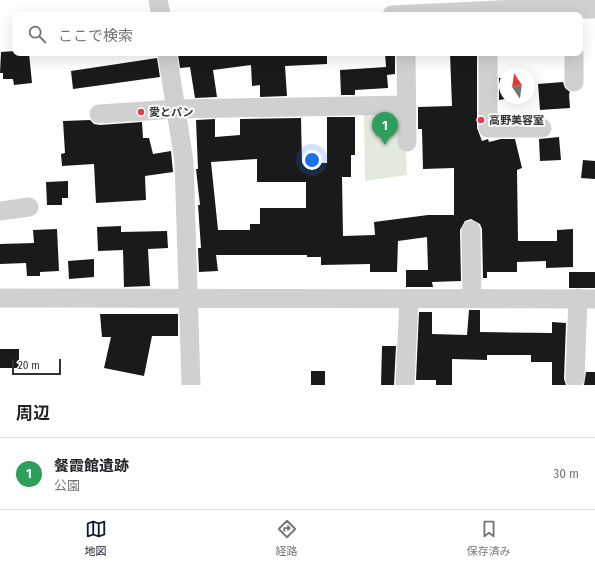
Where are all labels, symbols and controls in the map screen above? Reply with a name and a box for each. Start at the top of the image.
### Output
search box [12,12,583,56]
icon: search [26,23,48,45]
text: ここで検索 [58,27,133,45]
north arrow [499,68,535,104]
place label: 愛とパン [149,106,194,119]
marker: 愛とパン [136,107,146,117]
pin: 1 [372,112,398,145]
place label: 高野美容室 [489,114,544,127]
marker: 高野美容室 [476,115,486,125]
your location [302,150,322,170]
scale bar [12,357,61,376]
text: 20 m [18,359,40,372]
text: 周辺 [16,403,50,424]
text: 餐霞館遺跡 [54,457,129,475]
text: 1 [26,466,32,481]
text: 30 m [553,466,579,481]
text: 公園 [54,478,80,493]
tab: 地図 [85,518,107,558]
tab: 経路 [276,518,298,558]
tab: 保存済み [467,518,511,558]

